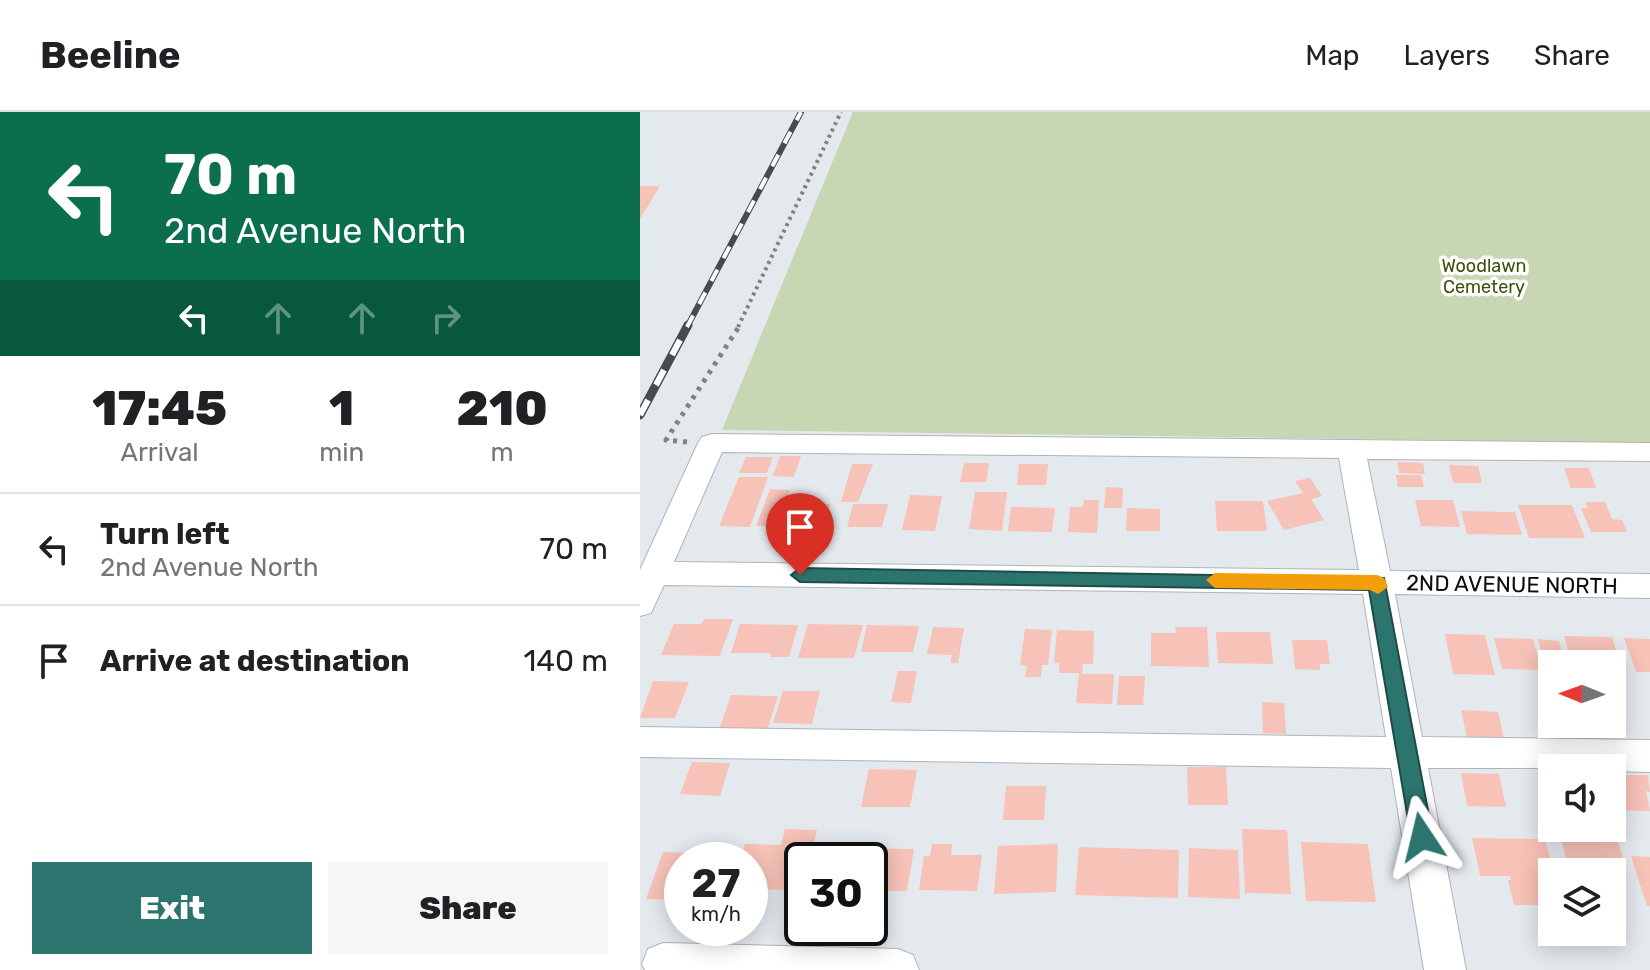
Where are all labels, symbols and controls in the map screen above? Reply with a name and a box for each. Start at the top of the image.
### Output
text: Beeline [40,32,181,78]
text: Map [1305,39,1360,72]
text: Layers [1404,39,1490,72]
text: Share [1534,39,1610,72]
text: 70 m [164,142,297,208]
icon: left [32,144,136,248]
text: 2nd Avenue North [164,209,467,252]
park label: Woodlawn Cemetery [1441,255,1527,298]
icon: left [172,296,216,340]
icon: ahead [256,296,300,340]
icon: ahead [340,296,384,340]
icon: right [424,296,468,340]
text: 17:45 [92,380,227,437]
text: 1 [329,380,354,437]
text: 210 [456,380,548,437]
text: Arrival [121,437,199,468]
text: min [319,437,364,468]
text: m [491,437,514,468]
pin [766,493,834,575]
icon: arrive [778,505,822,549]
text: Turn left [100,516,230,552]
icon: left [32,527,76,571]
text: 70 m [540,531,608,567]
text: 2nd Avenue North [100,552,318,583]
street label: 2ND AVENUE NORTH [1406,569,1618,600]
icon: arrive [32,639,76,683]
text: Arrive at destination [100,643,410,679]
text: 140 m [523,643,608,679]
north arrow [1538,650,1626,738]
map controls [1538,650,1626,946]
button: sound [1538,754,1626,842]
position arrow [1380,795,1464,879]
speed limit sign: 30 [784,842,888,946]
button: layers [1538,858,1626,946]
text: 27 [692,860,740,907]
button: Exit [32,862,312,954]
button: Share [328,862,608,954]
text: km/h [691,902,741,926]

